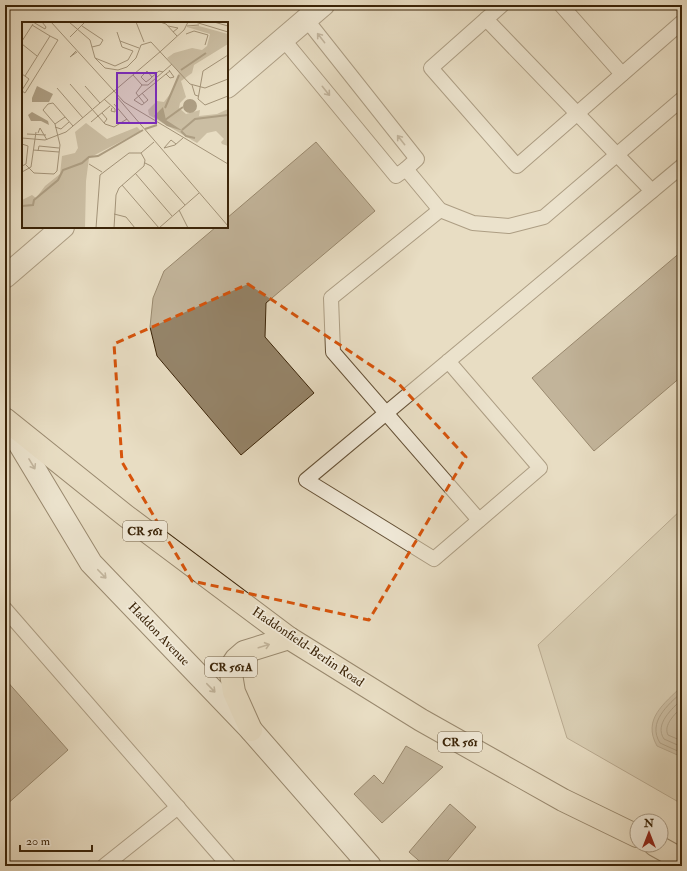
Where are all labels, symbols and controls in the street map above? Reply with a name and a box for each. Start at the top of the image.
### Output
inset map [22,22,228,228]
one-way arrow [316,32,325,43]
one-way arrow [321,85,330,96]
one-way arrow [397,134,406,145]
one-way arrow [29,458,37,470]
road number: CR 561 [123,521,167,541]
one-way arrow [97,569,106,579]
street label: Haddon Avenue [125,599,194,669]
street label: Haddonfield-Berlin Road [249,604,368,691]
one-way arrow [258,642,271,649]
road number: CR 561A [205,657,257,677]
one-way arrow [206,683,216,693]
road number: CR 561 [438,732,482,752]
north arrow [629,813,669,853]
text: N [643,817,655,830]
scale bar [20,827,92,853]
text: 20 m [26,834,51,849]

